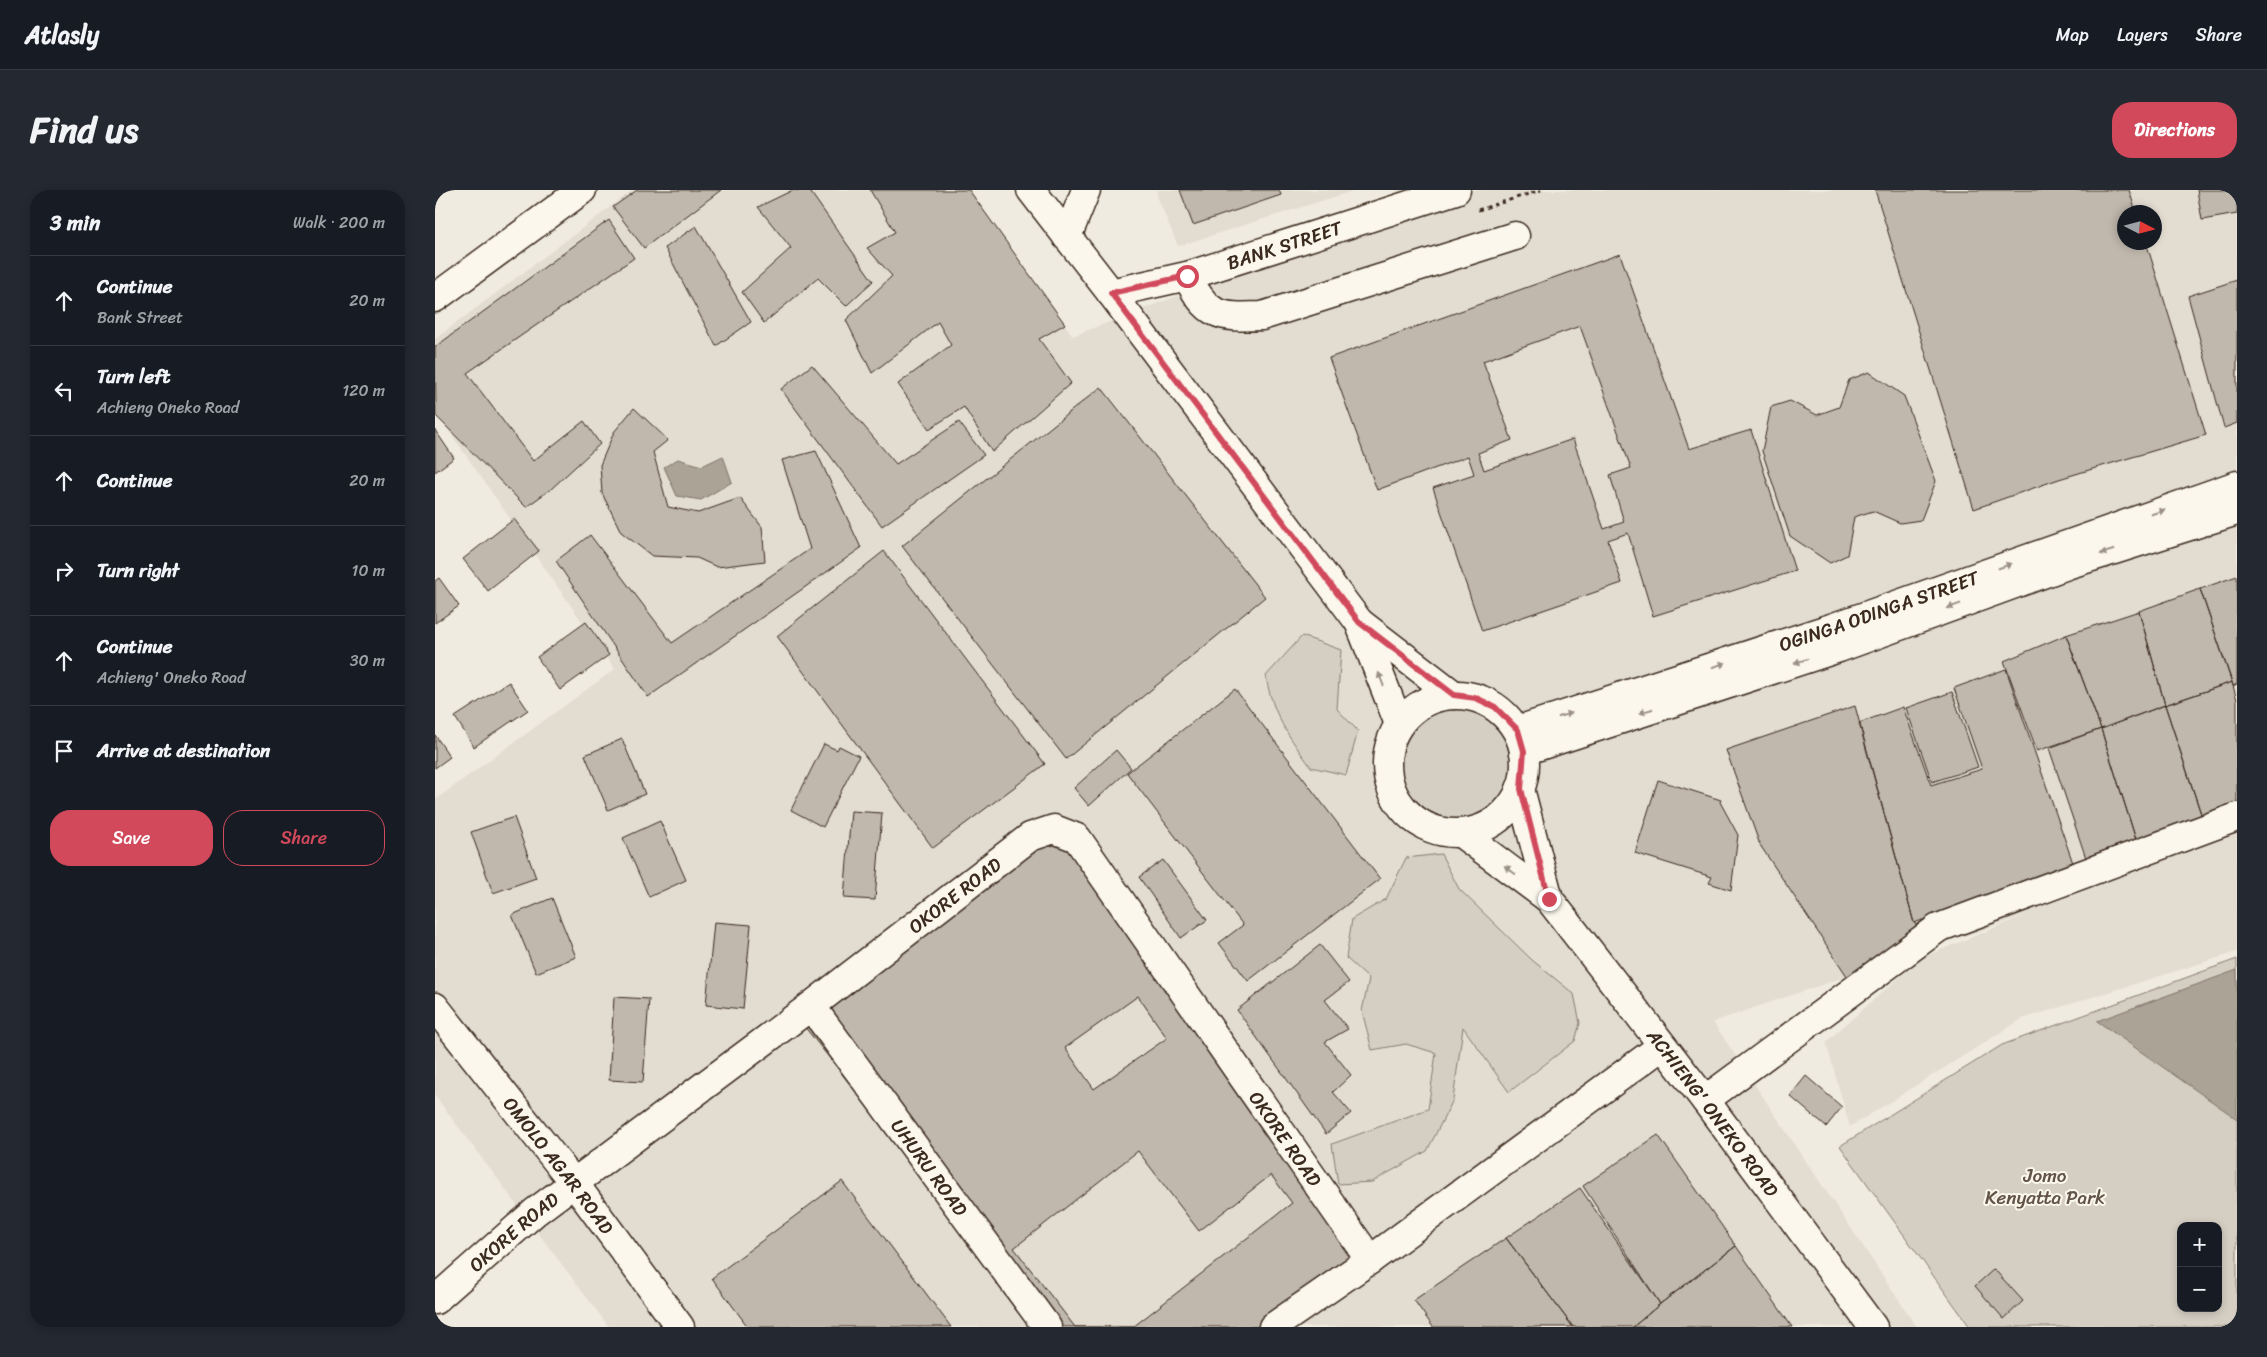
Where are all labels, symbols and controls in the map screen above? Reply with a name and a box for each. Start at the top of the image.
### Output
text: Atlasly [25,14,99,56]
text: Map [2056,19,2089,51]
text: Layers [2117,19,2168,51]
text: Share [2196,19,2242,51]
text: Find us [30,99,138,161]
button: Directions [2112,102,2237,158]
text: 3 min [50,204,100,242]
north arrow [2117,205,2162,250]
text: Walk · 200 m [293,208,385,237]
street label: BANK STREET [1223,211,1348,279]
route start [1176,265,1199,288]
text: Continue [97,270,173,303]
text: 20 m [349,286,385,315]
icon: ahead [50,287,78,315]
text: Bank Street [97,303,183,332]
text: Turn left [97,360,170,393]
text: 120 m [342,376,385,405]
icon: left [50,377,78,405]
text: Achieng Oneko Road [97,393,239,422]
text: Continue [97,464,173,497]
text: 20 m [349,466,385,495]
icon: ahead [50,467,78,495]
one-way arrow [2151,508,2166,516]
one-way arrow [2100,549,2115,557]
text: Turn right [97,554,179,587]
text: 10 m [352,556,385,585]
icon: right [50,557,78,585]
street label: OGINGA ODINGA STREET [1775,561,1985,661]
one-way arrow [1998,562,2013,570]
one-way arrow [1946,602,1961,610]
text: Continue [97,630,173,663]
text: 30 m [350,646,385,675]
icon: ahead [50,647,78,675]
one-way arrow [1793,657,1808,665]
one-way arrow [1712,661,1727,669]
text: Achieng' Oneko Road [97,663,246,692]
one-way arrow [1377,672,1385,686]
one-way arrow [1639,708,1654,715]
one-way arrow [1557,711,1572,718]
text: Arrive at destination [97,734,270,767]
icon: arrive [50,737,78,765]
button: Save [50,810,213,866]
button: Share [223,810,385,866]
street label: OKORE ROAD [901,848,1009,942]
one-way arrow [1503,865,1517,875]
route end [1538,888,1561,911]
street label: ACHIENG' ONEKO ROAD [1638,1021,1788,1205]
street label: OKORE ROAD [1240,1084,1331,1194]
street label: OMOLO AGAR ROAD [494,1089,623,1242]
street label: UHURU ROAD [882,1112,977,1224]
park label: Jomo Kenyatta Park [1985,1159,2105,1214]
street label: OKORE ROAD [461,1183,567,1281]
map controls [2177,1222,2222,1312]
button: + [2177,1222,2222,1267]
button: − [2177,1267,2222,1312]

